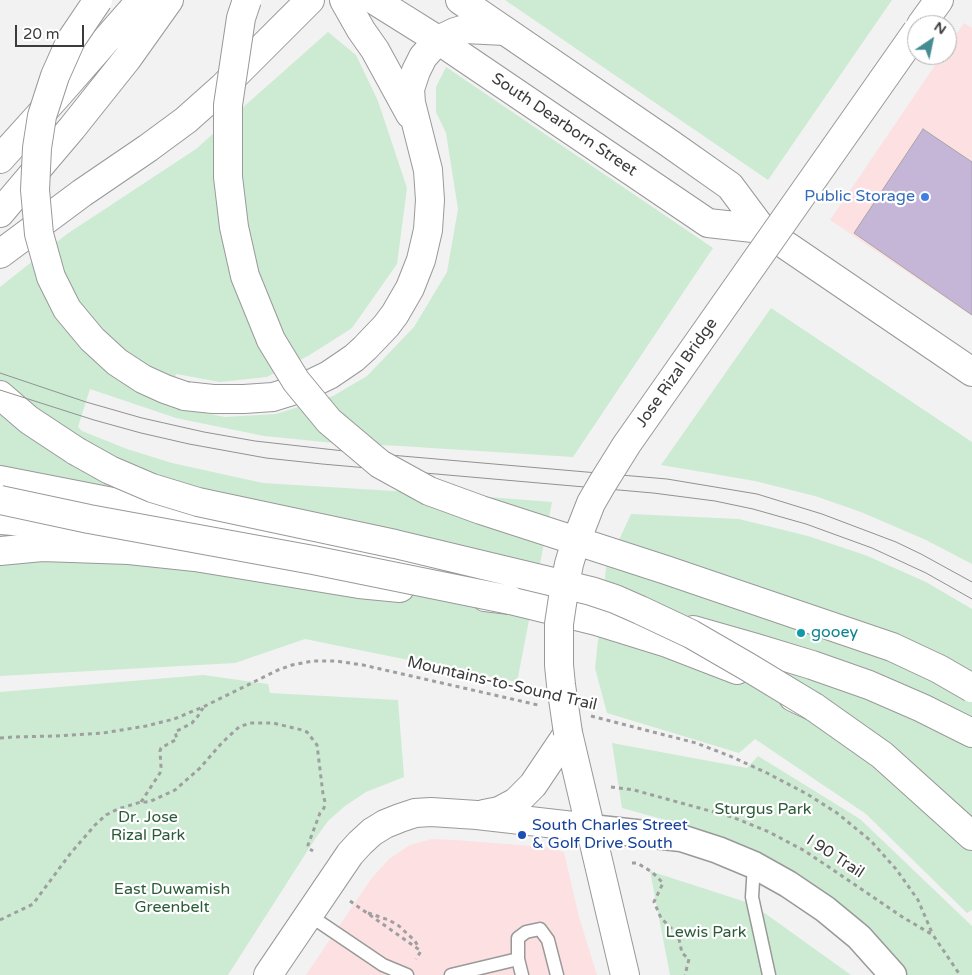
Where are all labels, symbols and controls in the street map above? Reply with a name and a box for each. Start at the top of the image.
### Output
scale bar [18,15,86,47]
north arrow [907,15,957,65]
text: N [931,18,950,38]
text: 20 m [23,25,60,43]
street label: South Dearborn Street [488,69,640,181]
place label: Public Storage [804,187,915,207]
marker: Public Storage [919,191,931,203]
street label: Jose Rizal Bridge [632,315,722,431]
place label: gooey [811,623,858,643]
marker: gooey [795,627,807,639]
street label: Mountains-to-Sound Trail [405,653,599,715]
park label: Sturgus Park [714,800,812,820]
park label: Dr. Jose Rizal Park [111,808,185,846]
place label: South Charles Street & Golf Drive South [532,816,688,854]
marker: South Charles Street & Golf Drive South [516,829,528,841]
street label: I 90 Trail [803,831,867,883]
park label: East Duwamish Greenbelt [114,880,230,918]
park label: Lewis Park [666,923,746,943]

